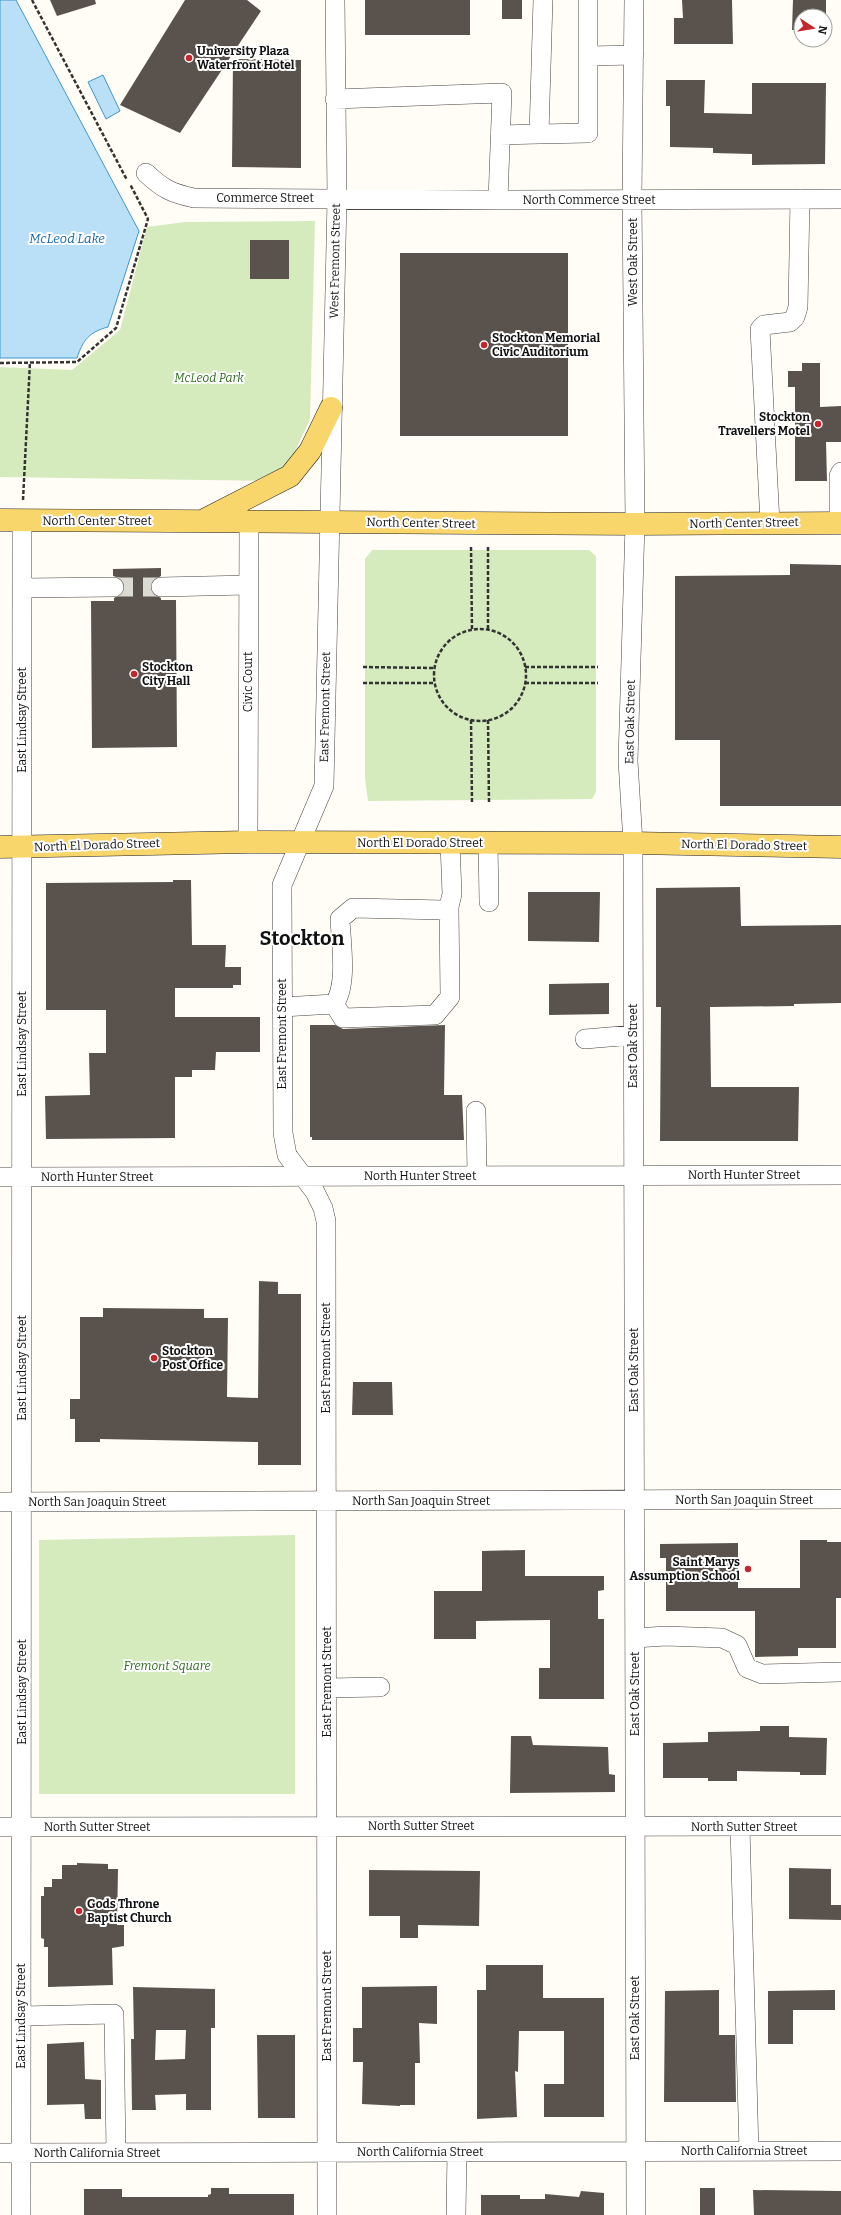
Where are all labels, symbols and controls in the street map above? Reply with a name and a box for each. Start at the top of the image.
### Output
north arrow [793,8,833,48]
text: N [815,24,830,36]
place label: University Plaza Waterfront Hotel [197,44,295,72]
marker: University Plaza Waterfront Hotel [184,53,194,63]
street label: Commerce Street [216,191,314,205]
street label: North Commerce Street [522,193,656,207]
street label: West Fremont Street [327,203,343,319]
street label: West Oak Street [626,217,640,306]
water label: McLeod Lake [29,231,105,246]
place label: Stockton Memorial Civic Auditorium [492,331,600,359]
marker: Stockton Memorial Civic Auditorium [479,340,489,350]
park label: McLeod Park [174,371,244,385]
place label: Stockton Travellers Motel [718,410,810,438]
marker: Stockton Travellers Motel [813,419,823,429]
street label: North Center Street [42,514,152,528]
street label: North Center Street [366,515,477,531]
street label: North Center Street [689,515,800,531]
street label: Civic Court [241,651,255,712]
street label: East Fremont Street [317,651,333,763]
place label: Stockton City Hall [142,660,193,688]
street label: East Lindsay Street [15,667,29,773]
marker: Stockton City Hall [129,669,139,679]
street label: East Oak Street [622,679,638,764]
street label: North El Dorado Street [34,836,161,854]
street label: North El Dorado Street [357,836,484,850]
street label: North El Dorado Street [681,837,808,853]
district label: Stockton [260,926,345,950]
street label: East Fremont Street [275,978,289,1089]
street label: East Lindsay Street [15,991,29,1097]
street label: East Oak Street [626,1003,640,1088]
street label: North Hunter Street [688,1168,801,1182]
street label: North Hunter Street [364,1169,477,1183]
street label: North Hunter Street [41,1170,154,1184]
street label: East Fremont Street [319,1302,333,1413]
street label: East Lindsay Street [15,1315,29,1421]
street label: East Oak Street [627,1327,641,1412]
place label: Stockton Post Office [162,1344,223,1372]
marker: Stockton Post Office [149,1353,159,1363]
street label: North San Joaquin Street [675,1493,814,1507]
street label: North San Joaquin Street [352,1494,491,1508]
street label: North San Joaquin Street [28,1495,167,1509]
place label: Saint Marys Assumption School [630,1555,740,1583]
marker: Saint Marys Assumption School [743,1564,753,1574]
street label: East Fremont Street [320,1626,334,1737]
street label: East Lindsay Street [15,1639,29,1745]
street label: East Oak Street [628,1651,642,1736]
park label: Fremont Square [123,1659,211,1673]
street label: North Sutter Street [368,1819,475,1833]
street label: North Sutter Street [44,1820,151,1834]
street label: North Sutter Street [691,1820,798,1834]
place label: Gods Throne Baptist Church [87,1897,172,1925]
marker: Gods Throne Baptist Church [74,1906,84,1916]
street label: East Fremont Street [320,1950,334,2061]
street label: East Lindsay Street [14,1963,28,2069]
street label: East Oak Street [628,1975,642,2060]
street label: North California Street [681,2144,808,2158]
street label: North California Street [357,2145,484,2159]
street label: North California Street [34,2146,161,2160]

